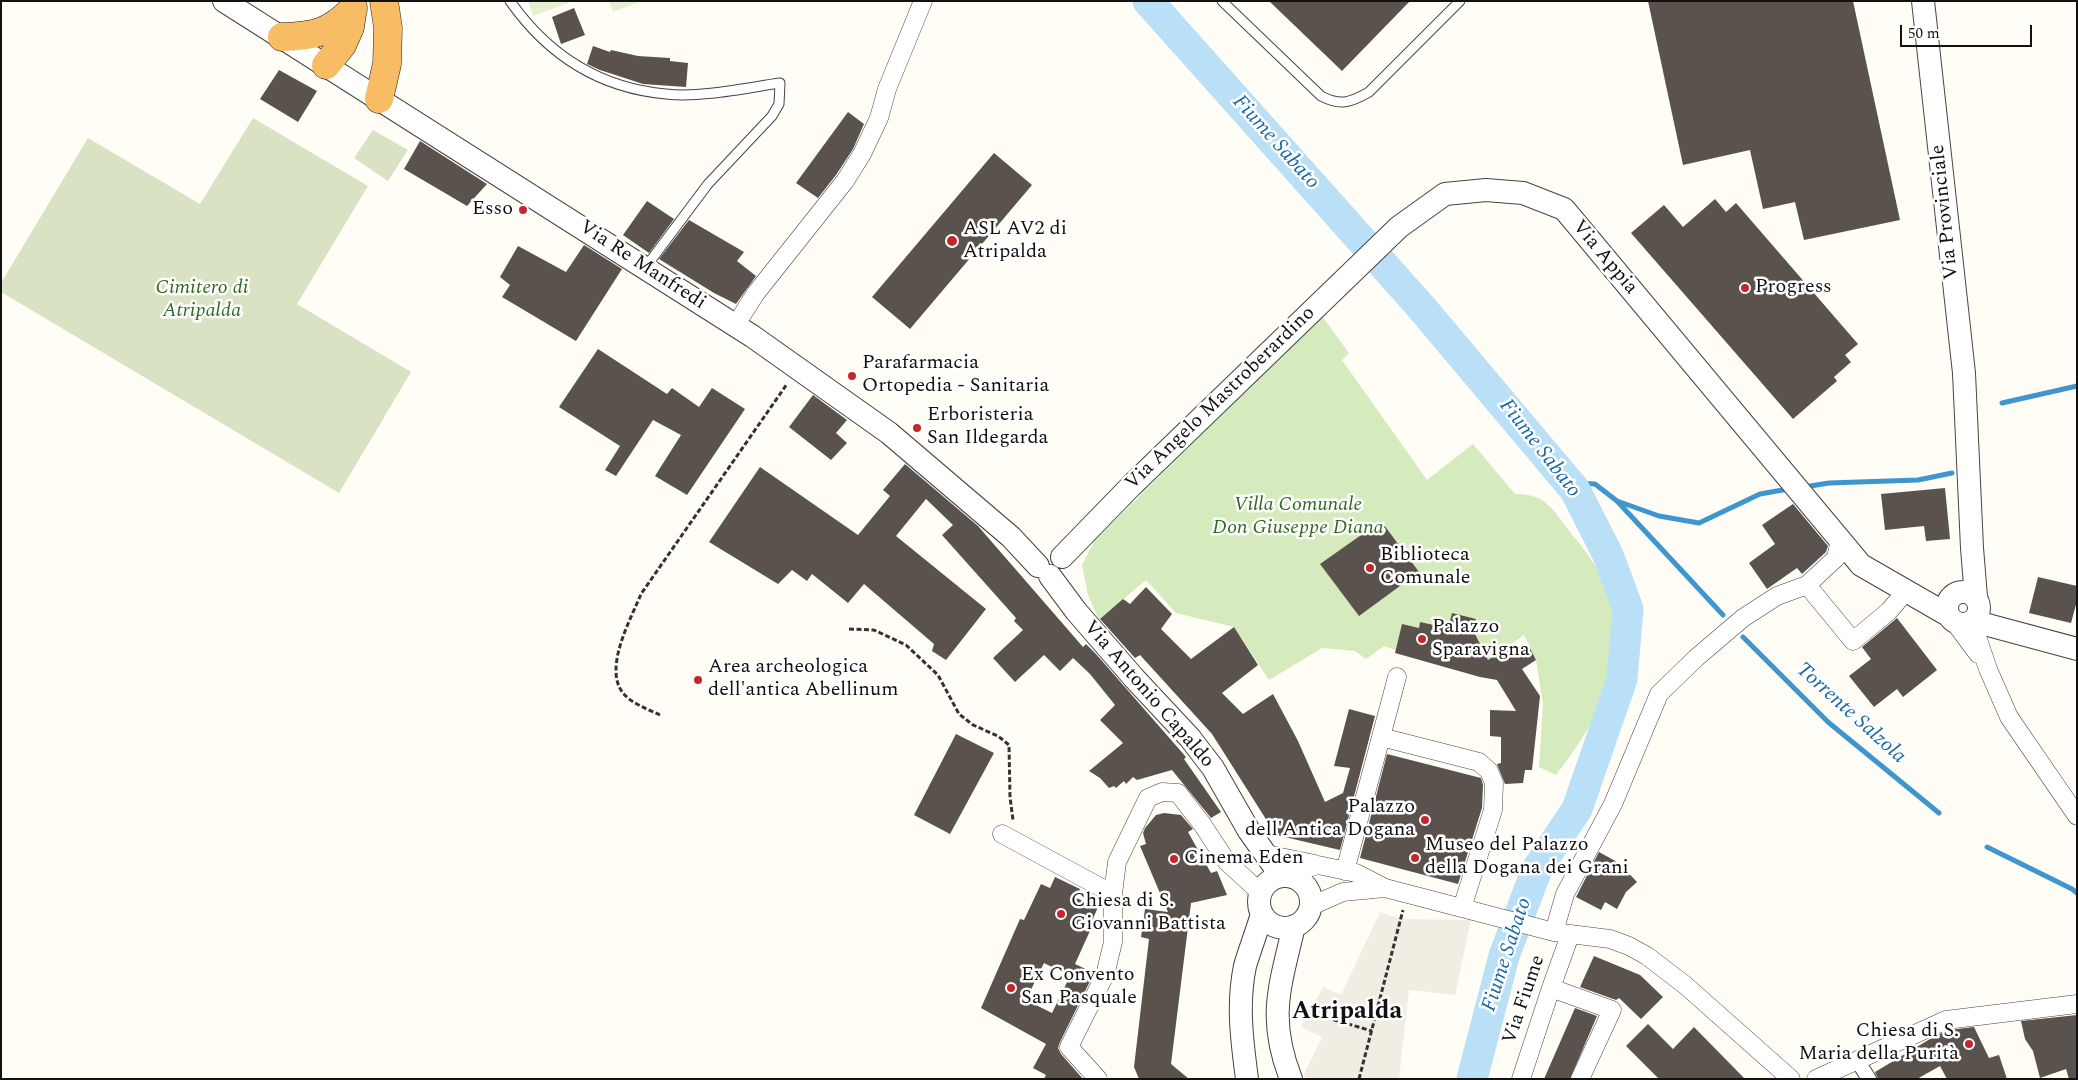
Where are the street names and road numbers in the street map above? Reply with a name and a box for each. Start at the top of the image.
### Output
street label: Via Provinciale [1927,143,1965,281]
street label: Via Re Manfredi [574,216,710,316]
street label: Via Appia [1566,216,1642,300]
street label: Via Angelo Mastroberardino [1121,302,1321,496]
street label: Via Antonio Capaldo [1078,616,1218,774]
street label: Via Fiume [1499,952,1551,1048]

